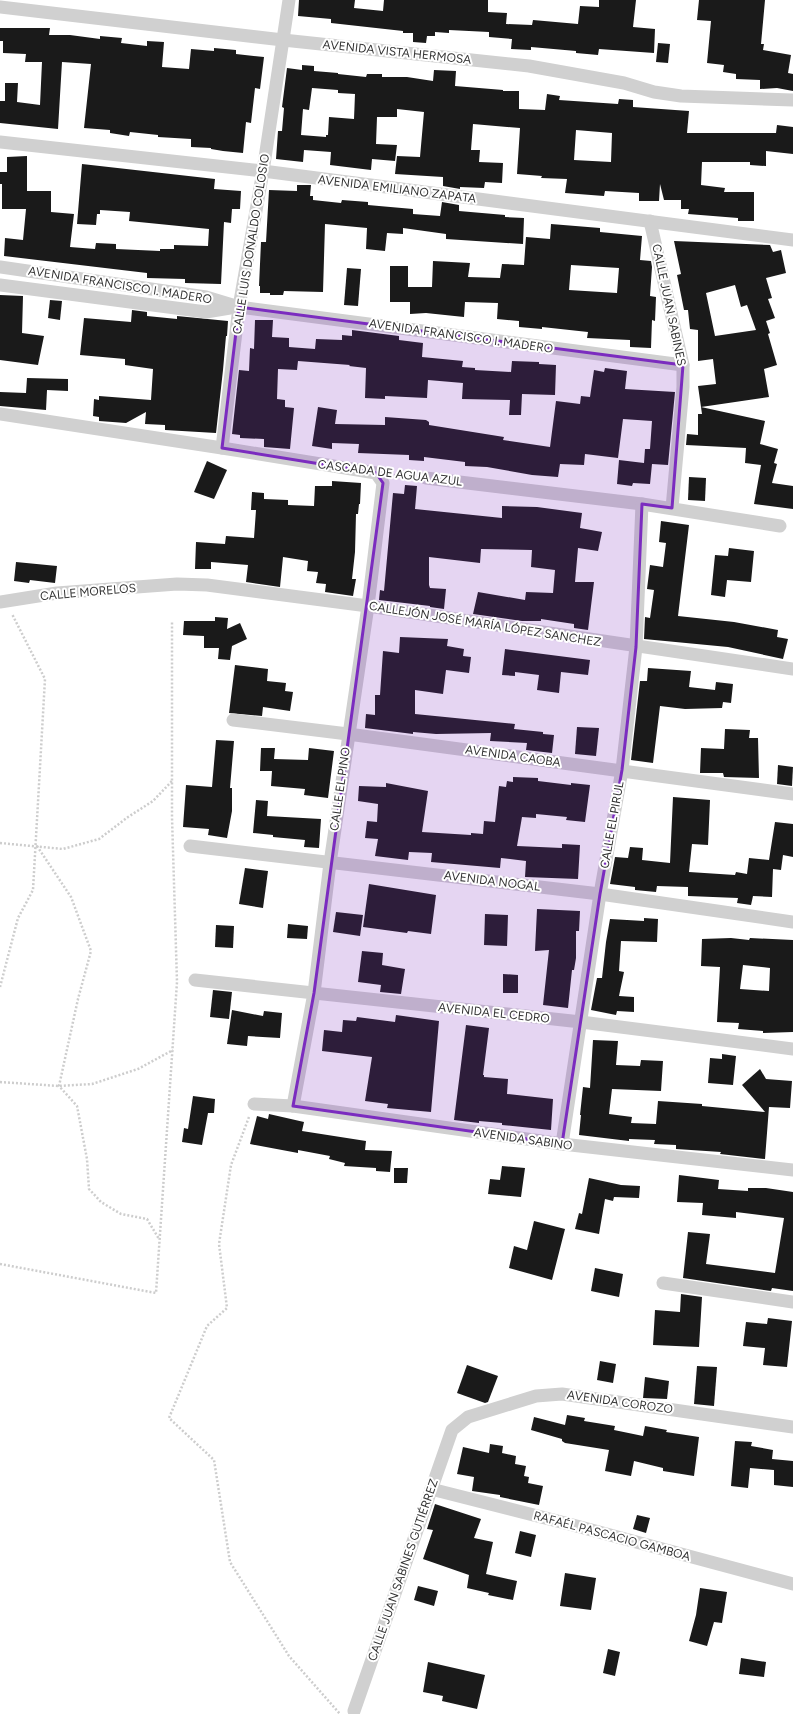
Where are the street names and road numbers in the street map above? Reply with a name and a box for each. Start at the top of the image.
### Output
street label: AVENIDA VISTA HERMOSA [322,37,472,67]
street label: CALLE LUIS DONALDO COLOSIO [230,153,272,335]
street label: AVENIDA EMILIANO ZAPATA [317,172,477,206]
street label: CALLE JUAN SABINES [649,243,689,367]
street label: AVENIDA FRANCISCO I. MADERO [27,264,213,306]
street label: AVENIDA FRANCISCO I. MADERO [368,316,554,356]
street label: CASCADA DE AGUA AZUL [317,457,464,489]
street label: CALLE MORELOS [40,581,136,603]
street label: CALLEJÓN JOSÉ MARÍA LÓPEZ SANCHEZ [368,599,602,649]
street label: AVENIDA CAOBA [464,742,562,770]
street label: CALLE EL PINO [327,746,353,832]
street label: CALLE EL PIRUL [597,780,627,870]
street label: AVENIDA NOGAL [443,868,542,894]
street label: AVENIDA EL CEDRO [438,1000,550,1026]
street label: AVENIDA SABINO [473,1125,573,1153]
street label: AVENIDA COROZO [566,1388,674,1416]
street label: CALLE JUAN SABINES GUTIÉRREZ [365,1477,441,1663]
street label: RAFAÉL PASCACIO GAMBOA [532,1508,692,1564]

